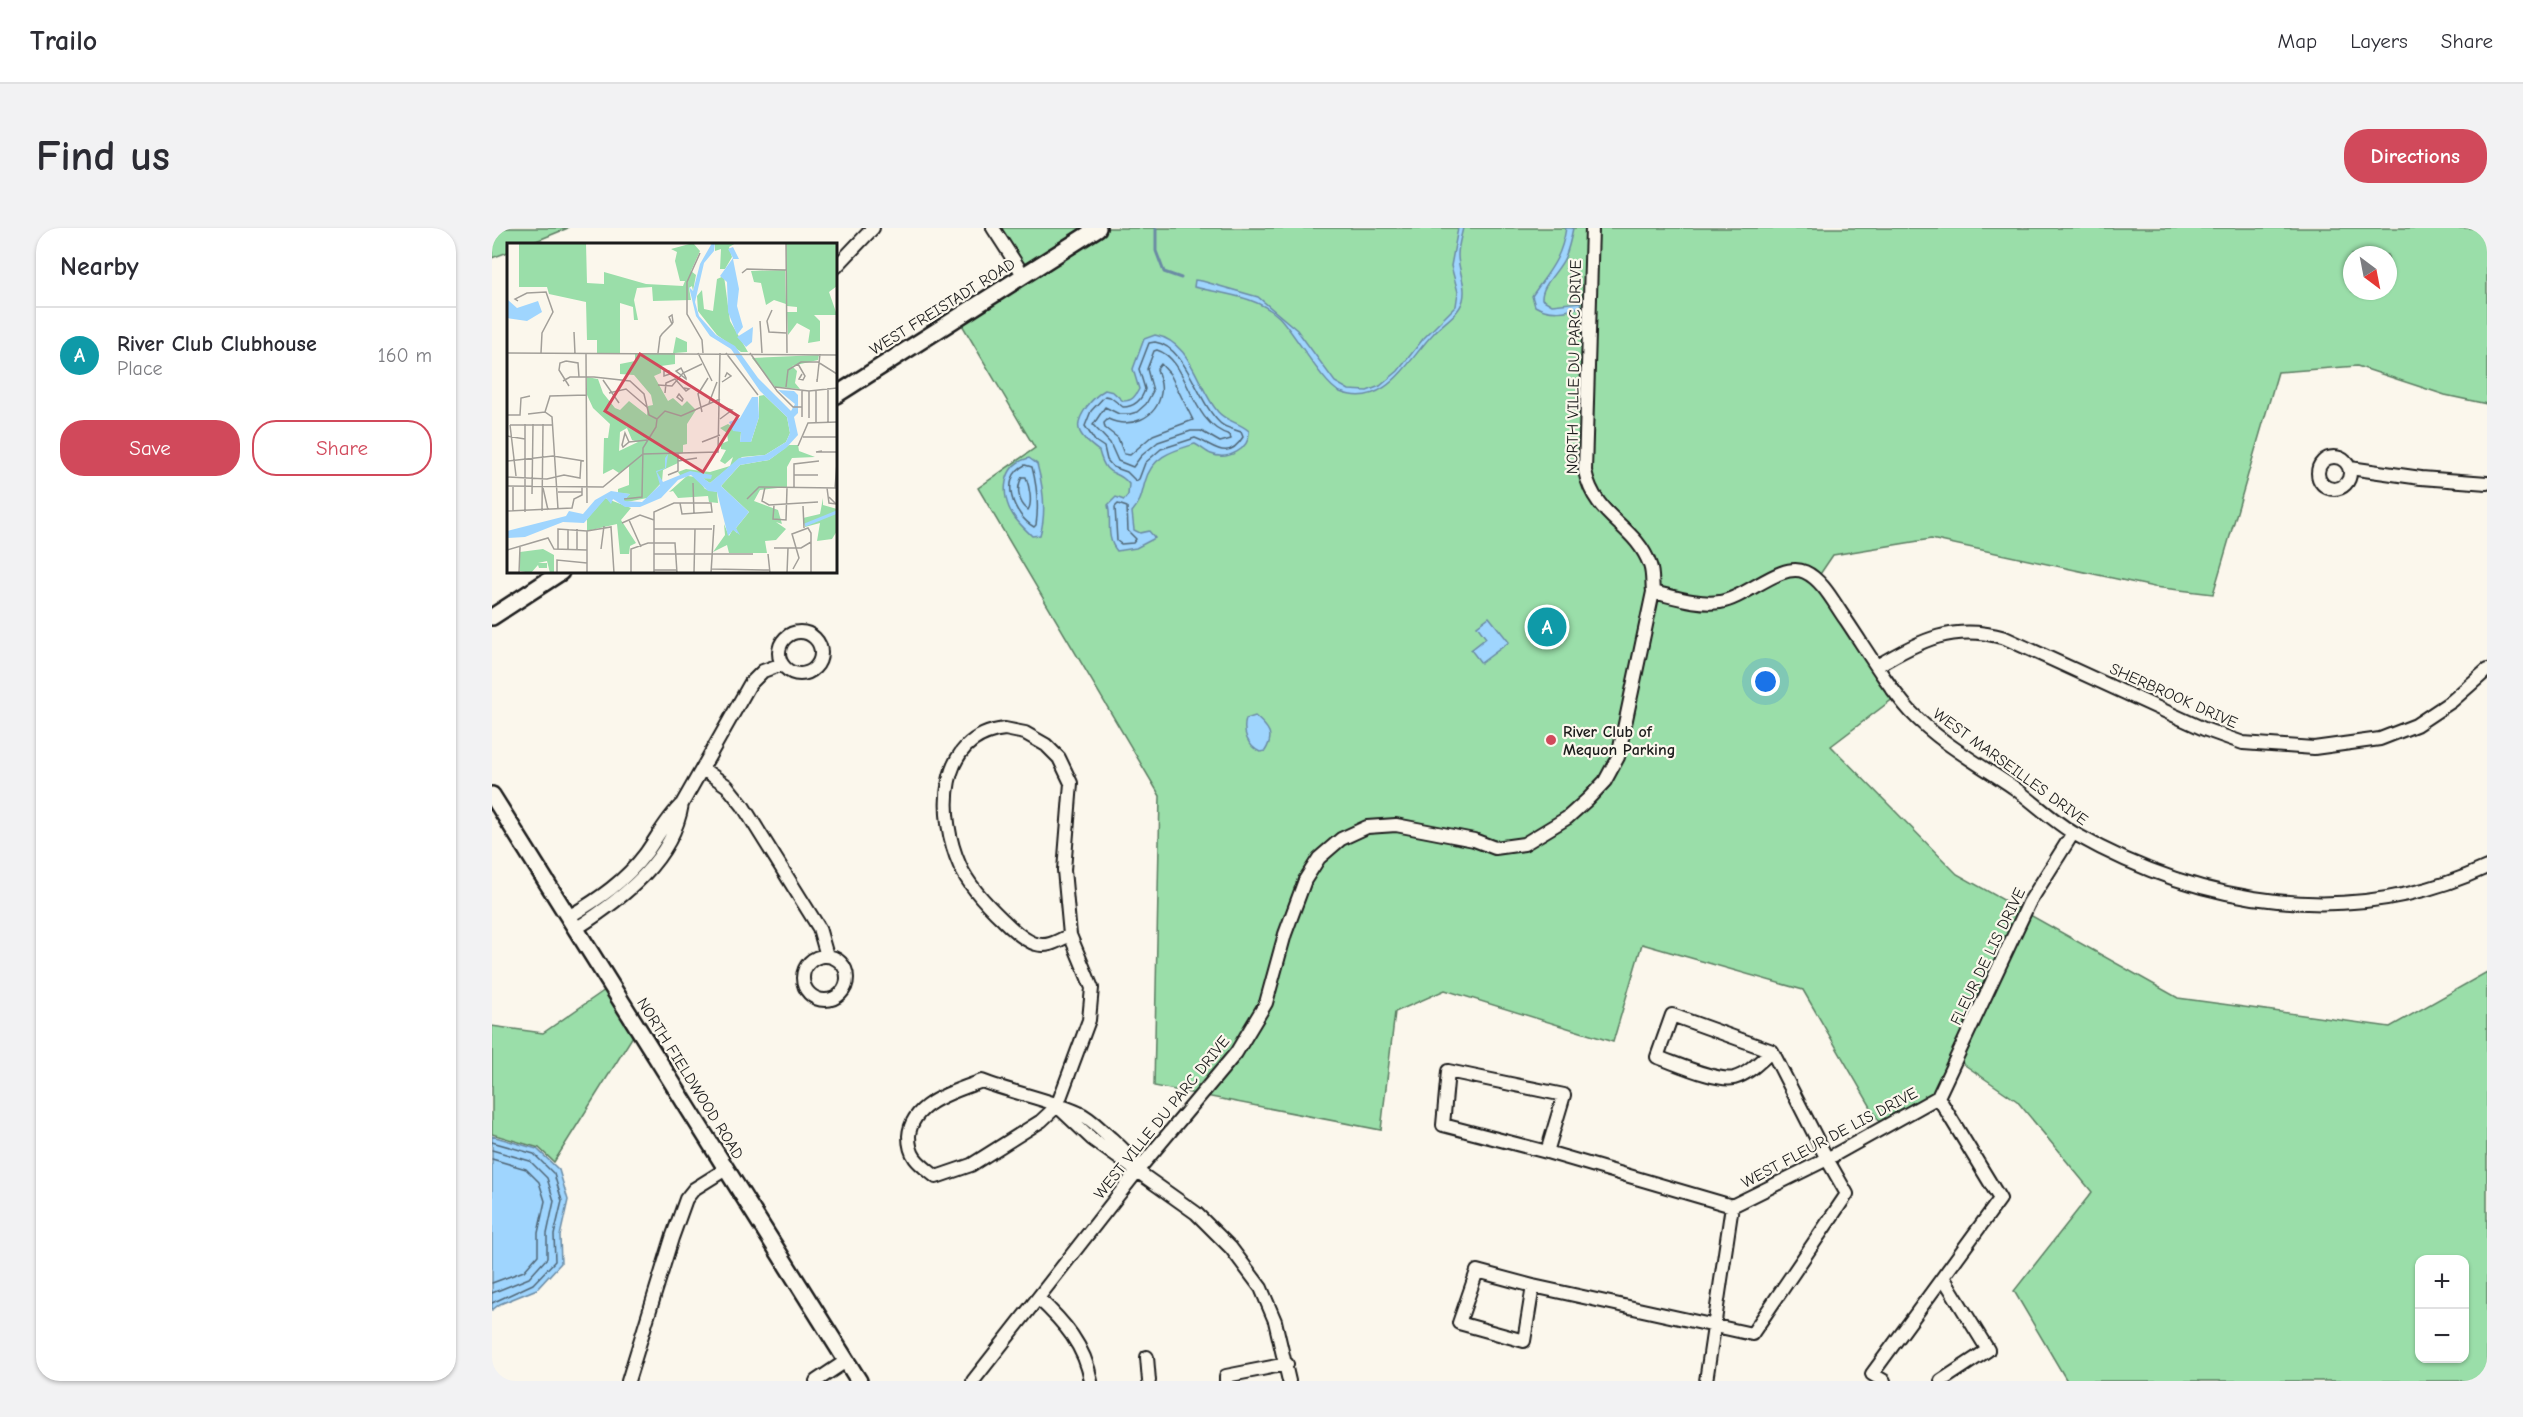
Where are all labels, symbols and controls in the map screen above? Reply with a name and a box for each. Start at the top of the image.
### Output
text: Trailo [30,25,97,57]
text: Map [2278,29,2317,53]
text: Layers [2350,29,2408,53]
text: Share [2441,29,2493,53]
button: Directions [2344,129,2487,183]
text: Find us [36,132,170,181]
inset map [507,243,837,573]
north arrow [2343,246,2397,300]
text: Nearby [60,252,139,282]
street label: WEST FREISTADT ROAD [867,255,1019,359]
street label: NORTH VILLE DU PARC DRIVE [1563,259,1585,474]
text: River Club Clubhouse [117,331,317,357]
text: A [74,344,85,367]
text: 160 m [378,344,432,367]
text: Place [117,357,163,380]
button: Save [60,420,240,476]
button: Share [252,420,432,476]
pin: A [1528,604,1566,650]
street label: SHERBROOK DRIVE [2107,660,2241,732]
your location [1751,667,1780,696]
street label: WEST MARSEILLES DRIVE [1929,705,2092,829]
place label: River Club of Mequon Parking [1563,723,1675,759]
marker: River Club of Mequon Parking [1544,733,1558,747]
street label: FLEUR DE LIS DRIVE [1947,885,2029,1028]
street label: NORTH FIELDWOOD ROAD [633,995,747,1163]
street label: WEST VILLE DU PARC DRIVE [1090,1032,1233,1203]
street label: WEST FLEUR DE LIS DRIVE [1739,1084,1921,1192]
map controls [2415,1255,2469,1363]
button: + [2415,1255,2469,1309]
button: − [2415,1309,2469,1363]

